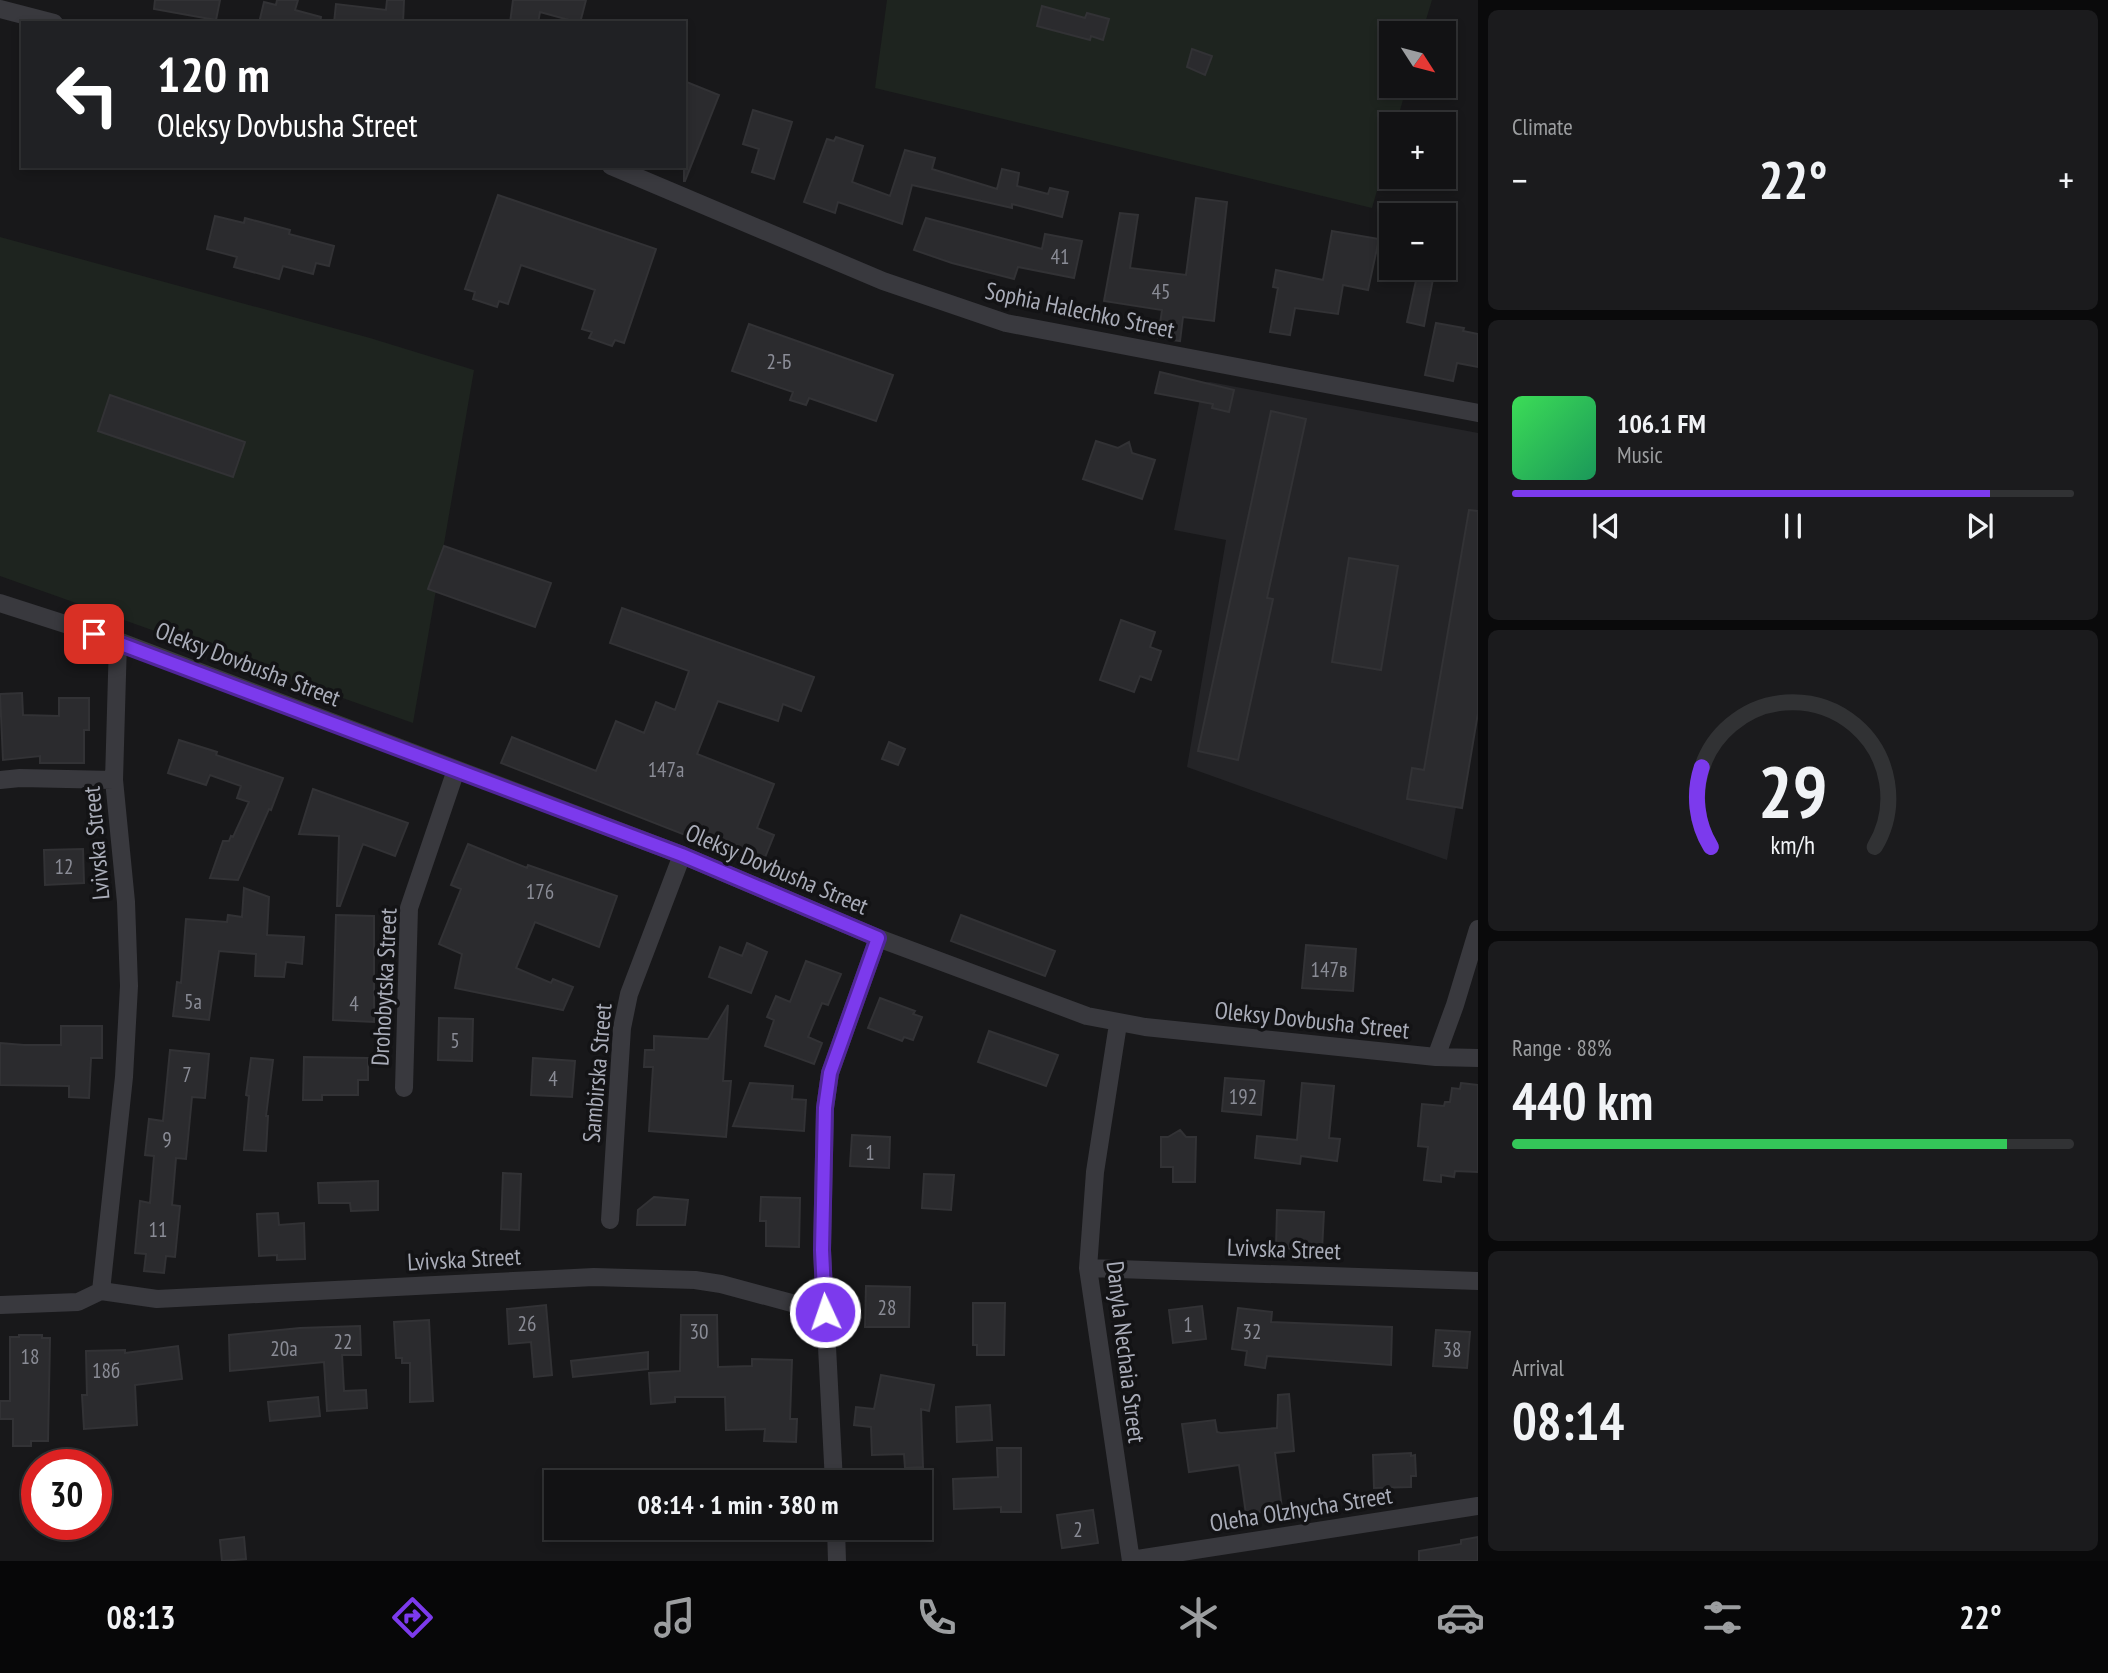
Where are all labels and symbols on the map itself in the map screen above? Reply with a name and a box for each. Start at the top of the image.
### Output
north arrow [1379,21,1456,98]
house number: 41 [1051,243,1069,270]
street label: Sophia Halechko Street [983,275,1178,345]
house number: 45 [1152,278,1170,305]
house number: 2-Б [767,348,791,375]
pin [64,604,124,664]
street label: Oleksy Dovbusha Street [151,615,345,714]
house number: 147а [648,756,684,783]
street label: Lvivska Street [76,785,116,901]
street label: Oleksy Dovbusha Street [681,817,873,922]
house number: 12 [55,853,73,880]
house number: 176 [526,878,554,905]
street label: Drohobytska Street [364,907,404,1067]
house number: 147в [1311,956,1347,983]
house number: 5а [184,988,202,1015]
house number: 4 [349,990,359,1017]
street label: Oleksy Dovbusha Street [1213,994,1411,1046]
street label: Sambirska Street [575,1002,619,1144]
house number: 5 [450,1027,460,1054]
house number: 7 [182,1061,192,1088]
house number: 4 [548,1065,558,1092]
house number: 192 [1229,1083,1257,1110]
house number: 9 [162,1126,172,1153]
house number: 1 [865,1139,875,1166]
house number: 11 [149,1216,167,1243]
street label: Lvivska Street [1227,1232,1342,1266]
street label: Lvivska Street [406,1241,522,1277]
street label: Danyla Nechaia Street [1099,1259,1153,1445]
position arrow [788,1275,862,1349]
house number: 28 [878,1294,896,1321]
house number: 26 [518,1310,536,1337]
house number: 1 [1183,1311,1193,1338]
house number: 30 [690,1318,708,1345]
house number: 32 [1243,1318,1261,1345]
house number: 22 [334,1328,352,1355]
house number: 20а [270,1335,298,1362]
house number: 38 [1443,1336,1461,1363]
house number: 18 [21,1343,39,1370]
house number: 18б [92,1357,120,1384]
speed limit sign: 30 [21,1449,112,1540]
street label: Oleha Olzhycha Street [1208,1479,1395,1539]
house number: 2 [1073,1516,1083,1543]

